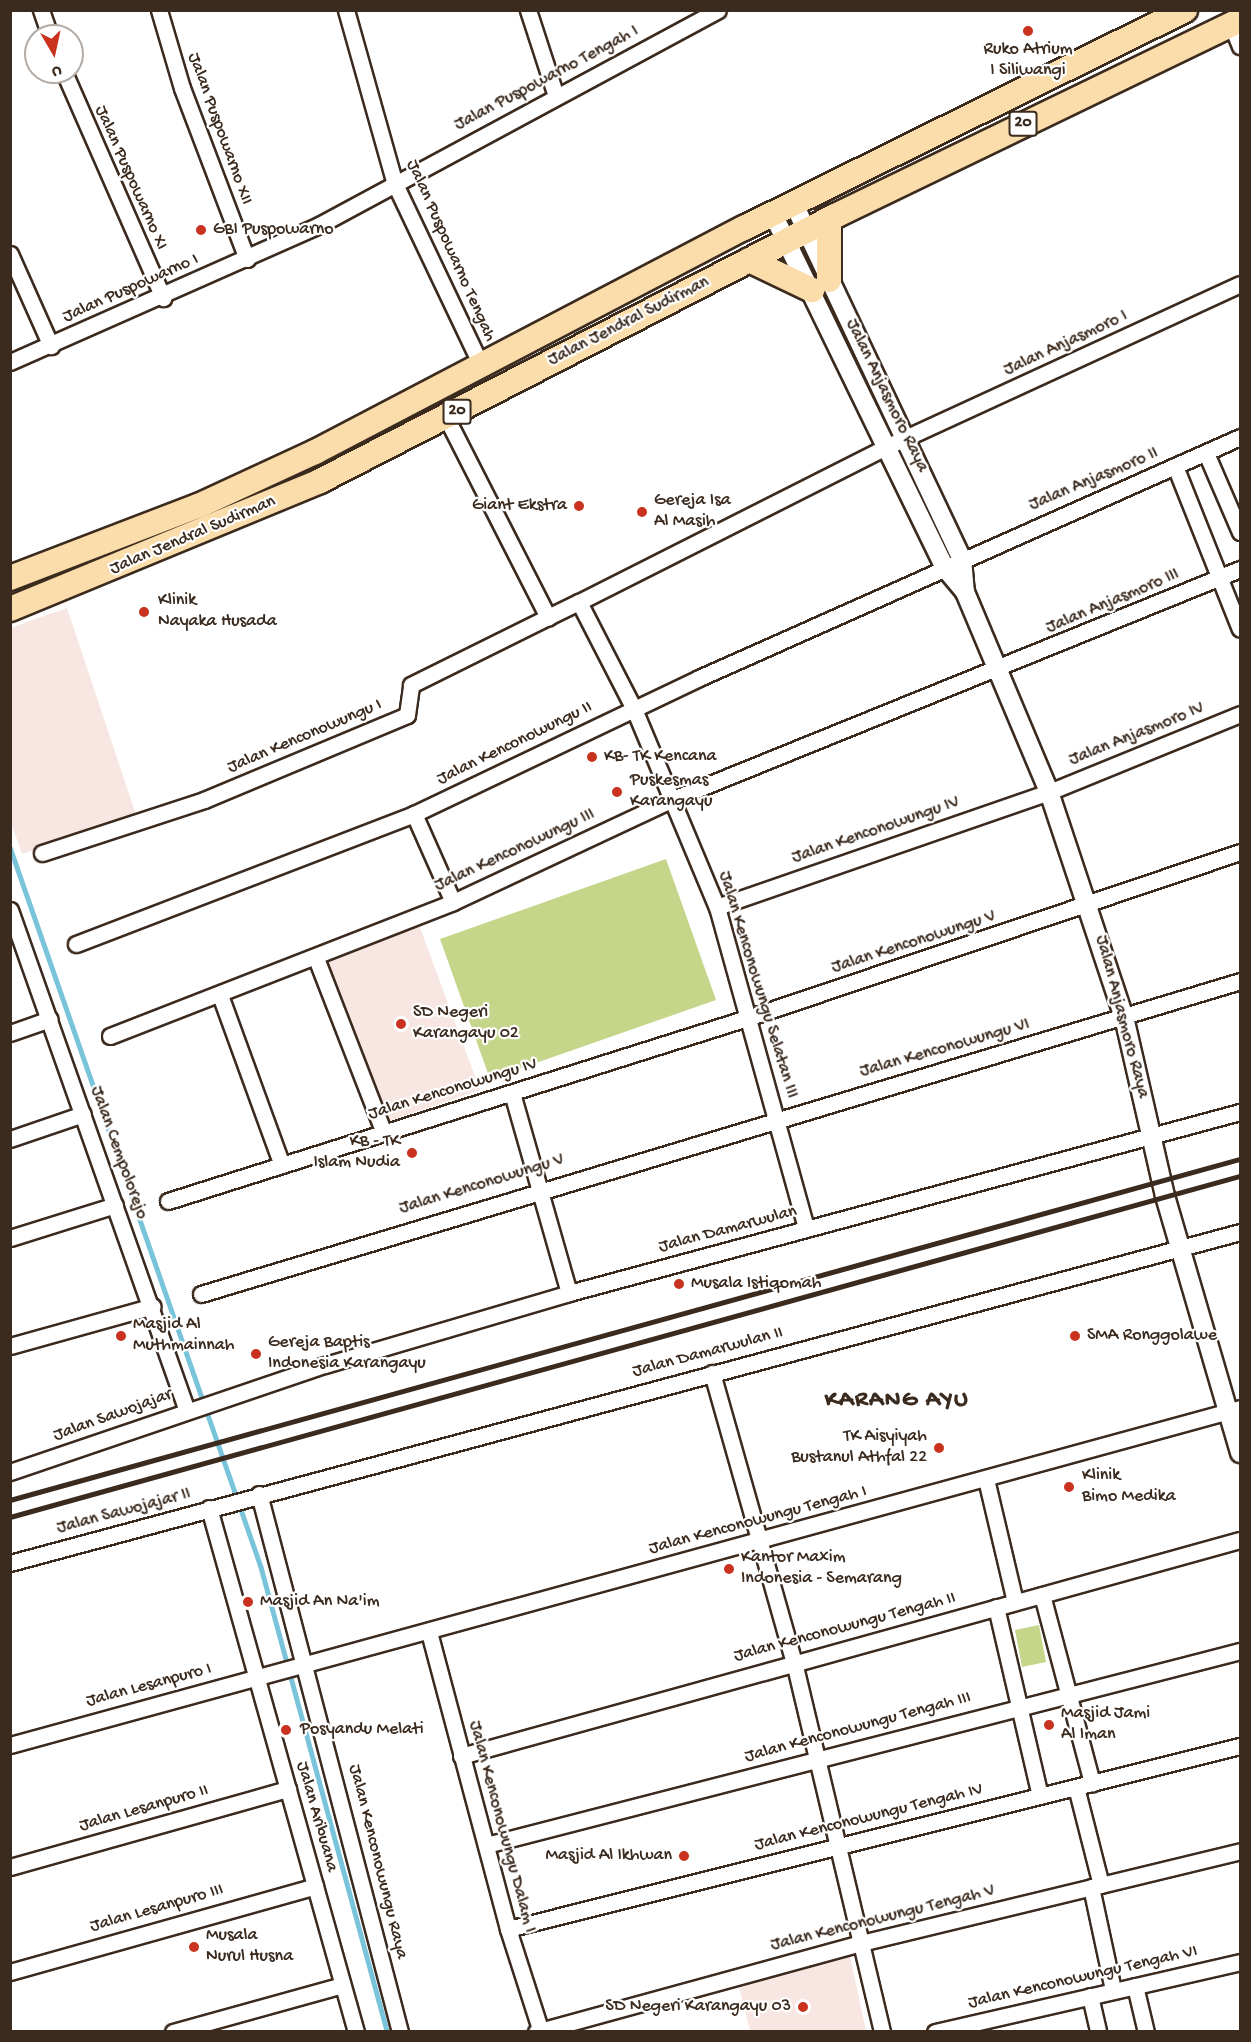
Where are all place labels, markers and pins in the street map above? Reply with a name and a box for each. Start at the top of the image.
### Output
marker: Ruko Atrium I Siliwangi [1021,24,1035,38]
place label: Ruko Atrium I Siliwangi [984,40,1072,82]
place label: GBI Puspowarno [213,219,334,241]
marker: GBI Puspowarno [194,223,208,237]
place label: Gereja Isa Al Masih [654,491,731,534]
place label: Giant Ekstra [472,495,567,517]
marker: Giant Ekstra [572,499,586,513]
marker: Gereja Isa Al Masih [635,505,649,519]
place label: Klinik Nayaka Husada [158,591,277,634]
marker: Klinik Nayaka Husada [135,603,153,621]
place label: KB- TK Kencana [604,746,717,768]
marker: KB- TK Kencana [585,750,599,764]
place label: Puskesmas Karangayu [630,771,712,814]
marker: Puskesmas Karangayu [608,783,626,801]
place label: SD Negeri Karangayu 02 [413,1003,519,1046]
marker: SD Negeri Karangayu 02 [394,1017,408,1031]
place label: KB - TK Islam Nudia [313,1132,400,1174]
marker: KB - TK Islam Nudia [405,1146,419,1160]
place label: Musala Istiqomah [691,1273,822,1295]
marker: Musala Istiqomah [672,1277,686,1291]
place label: Masjid Al Muthmainnah [133,1315,234,1358]
place label: SMA Ronggolawe [1087,1325,1217,1347]
marker: Masjid Al Muthmainnah [114,1329,128,1343]
marker: SMA Ronggolawe [1068,1329,1082,1343]
place label: Gereja Baptis Indonesia Karangayu [268,1333,426,1376]
marker: Gereja Baptis Indonesia Karangayu [249,1347,263,1361]
place label: TK Aisyiyah Bustanul Athfal 22 [791,1427,927,1470]
marker: TK Aisyiyah Bustanul Athfal 22 [932,1441,946,1455]
place label: Klinik Bimo Medika [1082,1466,1176,1508]
marker: Klinik Bimo Medika [1060,1478,1078,1496]
place label: Kantor Maxim Indonesia - Semarang [741,1548,902,1590]
marker: Kantor Maxim Indonesia - Semarang [722,1562,736,1576]
place label: Masjid An Na'im [260,1591,379,1613]
marker: Masjid An Na'im [241,1595,255,1609]
place label: Masjid Jami Al Iman [1061,1704,1150,1746]
marker: Masjid Jami Al Iman [1042,1718,1056,1732]
place label: Posyandu Melati [300,1719,424,1741]
marker: Posyandu Melati [277,1721,295,1739]
place label: Masjid Al Ikhwan [546,1845,672,1867]
marker: Masjid Al Ikhwan [677,1849,691,1863]
place label: Musala Nurul Husna [206,1926,293,1968]
marker: Musala Nurul Husna [187,1940,201,1954]
place label: SD Negeri Karangayu 03 [605,1996,791,2018]
marker: SD Negeri Karangayu 03 [796,2000,810,2014]

